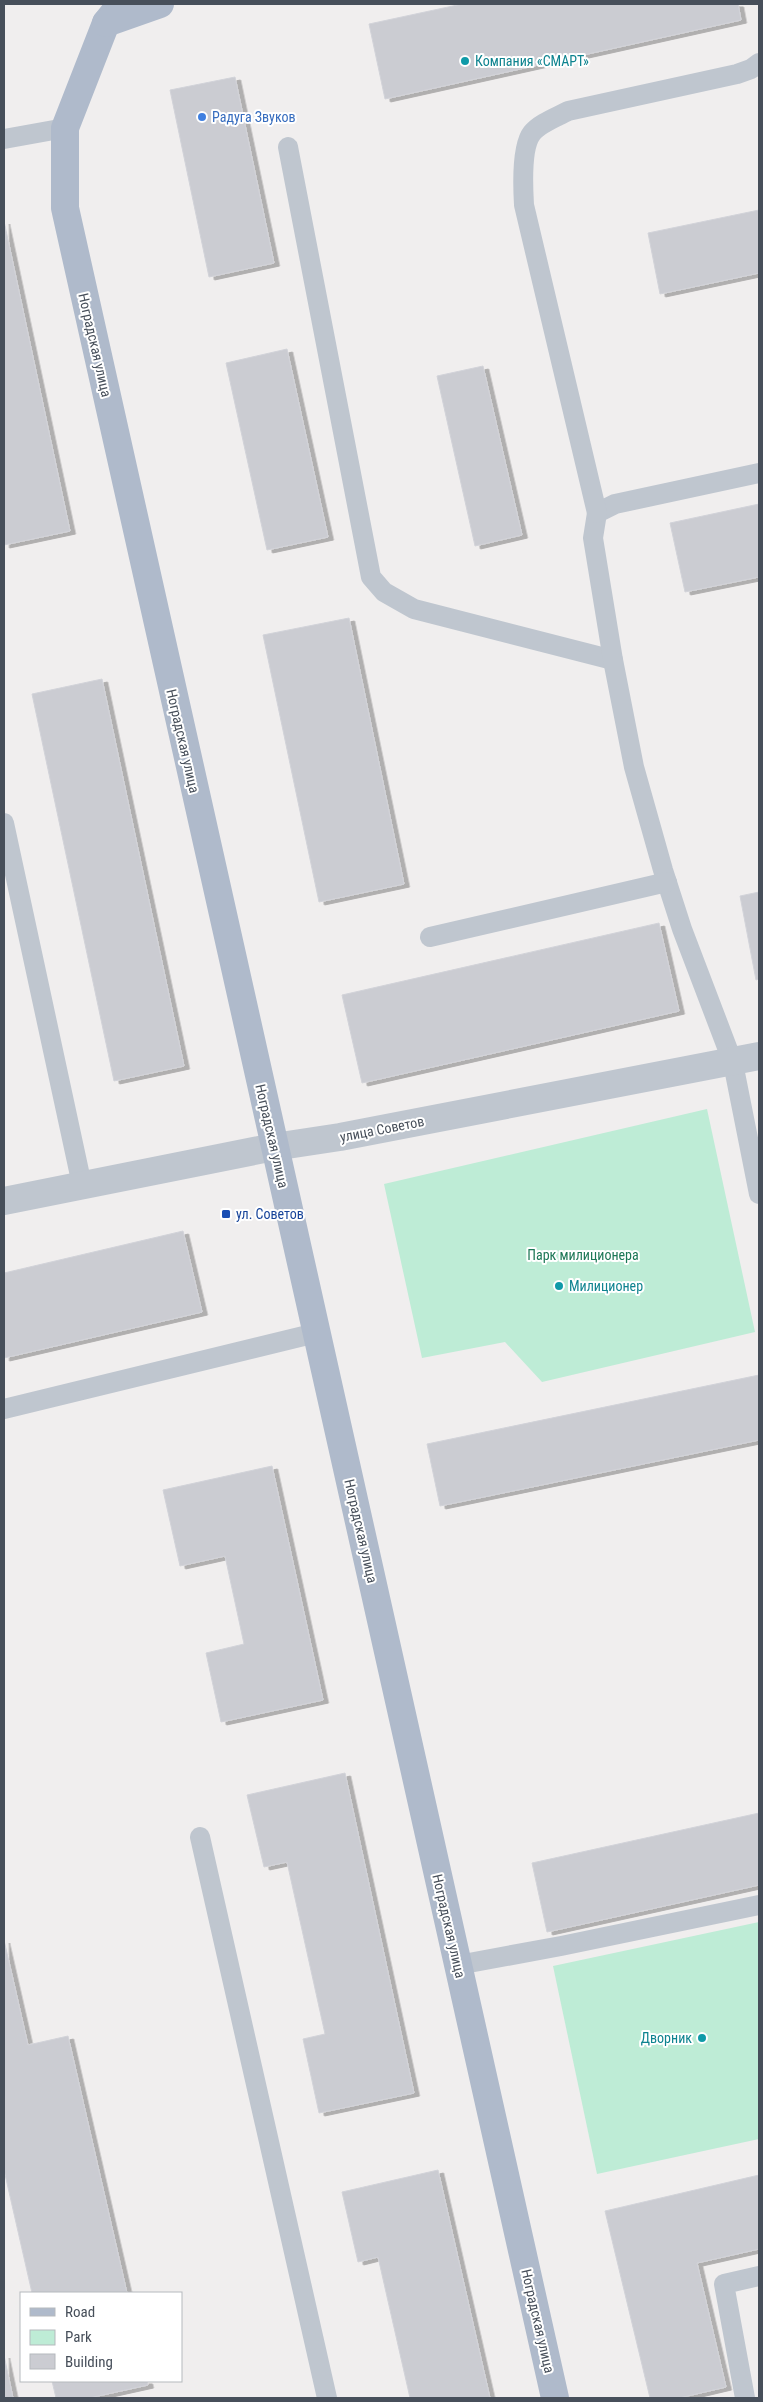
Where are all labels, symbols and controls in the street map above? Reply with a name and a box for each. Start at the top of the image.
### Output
place label: Компания «СМАРТ» [475,53,589,69]
marker: Компания «СМАРТ» [459,55,471,67]
place label: Радуга Звуков [212,109,296,125]
marker: Радуга Звуков [196,111,208,123]
street label: Ноградская улица [75,292,115,398]
street label: Ноградская улица [163,688,203,794]
street label: Ноградская улица [252,1083,292,1189]
street label: улица Советов [339,1113,425,1145]
place label: ул. Советов [236,1206,304,1222]
marker: ул. Советов [220,1208,232,1220]
park label: Парк милиционера [527,1247,639,1263]
place label: Милиционер [569,1278,643,1294]
marker: Милиционер [553,1280,565,1292]
street label: Ноградская улица [341,1478,381,1584]
street label: Ноградская улица [429,1873,469,1979]
place label: Дворник [641,2030,692,2046]
marker: Дворник [696,2032,708,2044]
street label: Ноградская улица [518,2268,558,2374]
legend [20,2292,182,2382]
text: Road [65,2303,95,2321]
text: Park [65,2328,92,2346]
text: Building [65,2353,113,2371]

